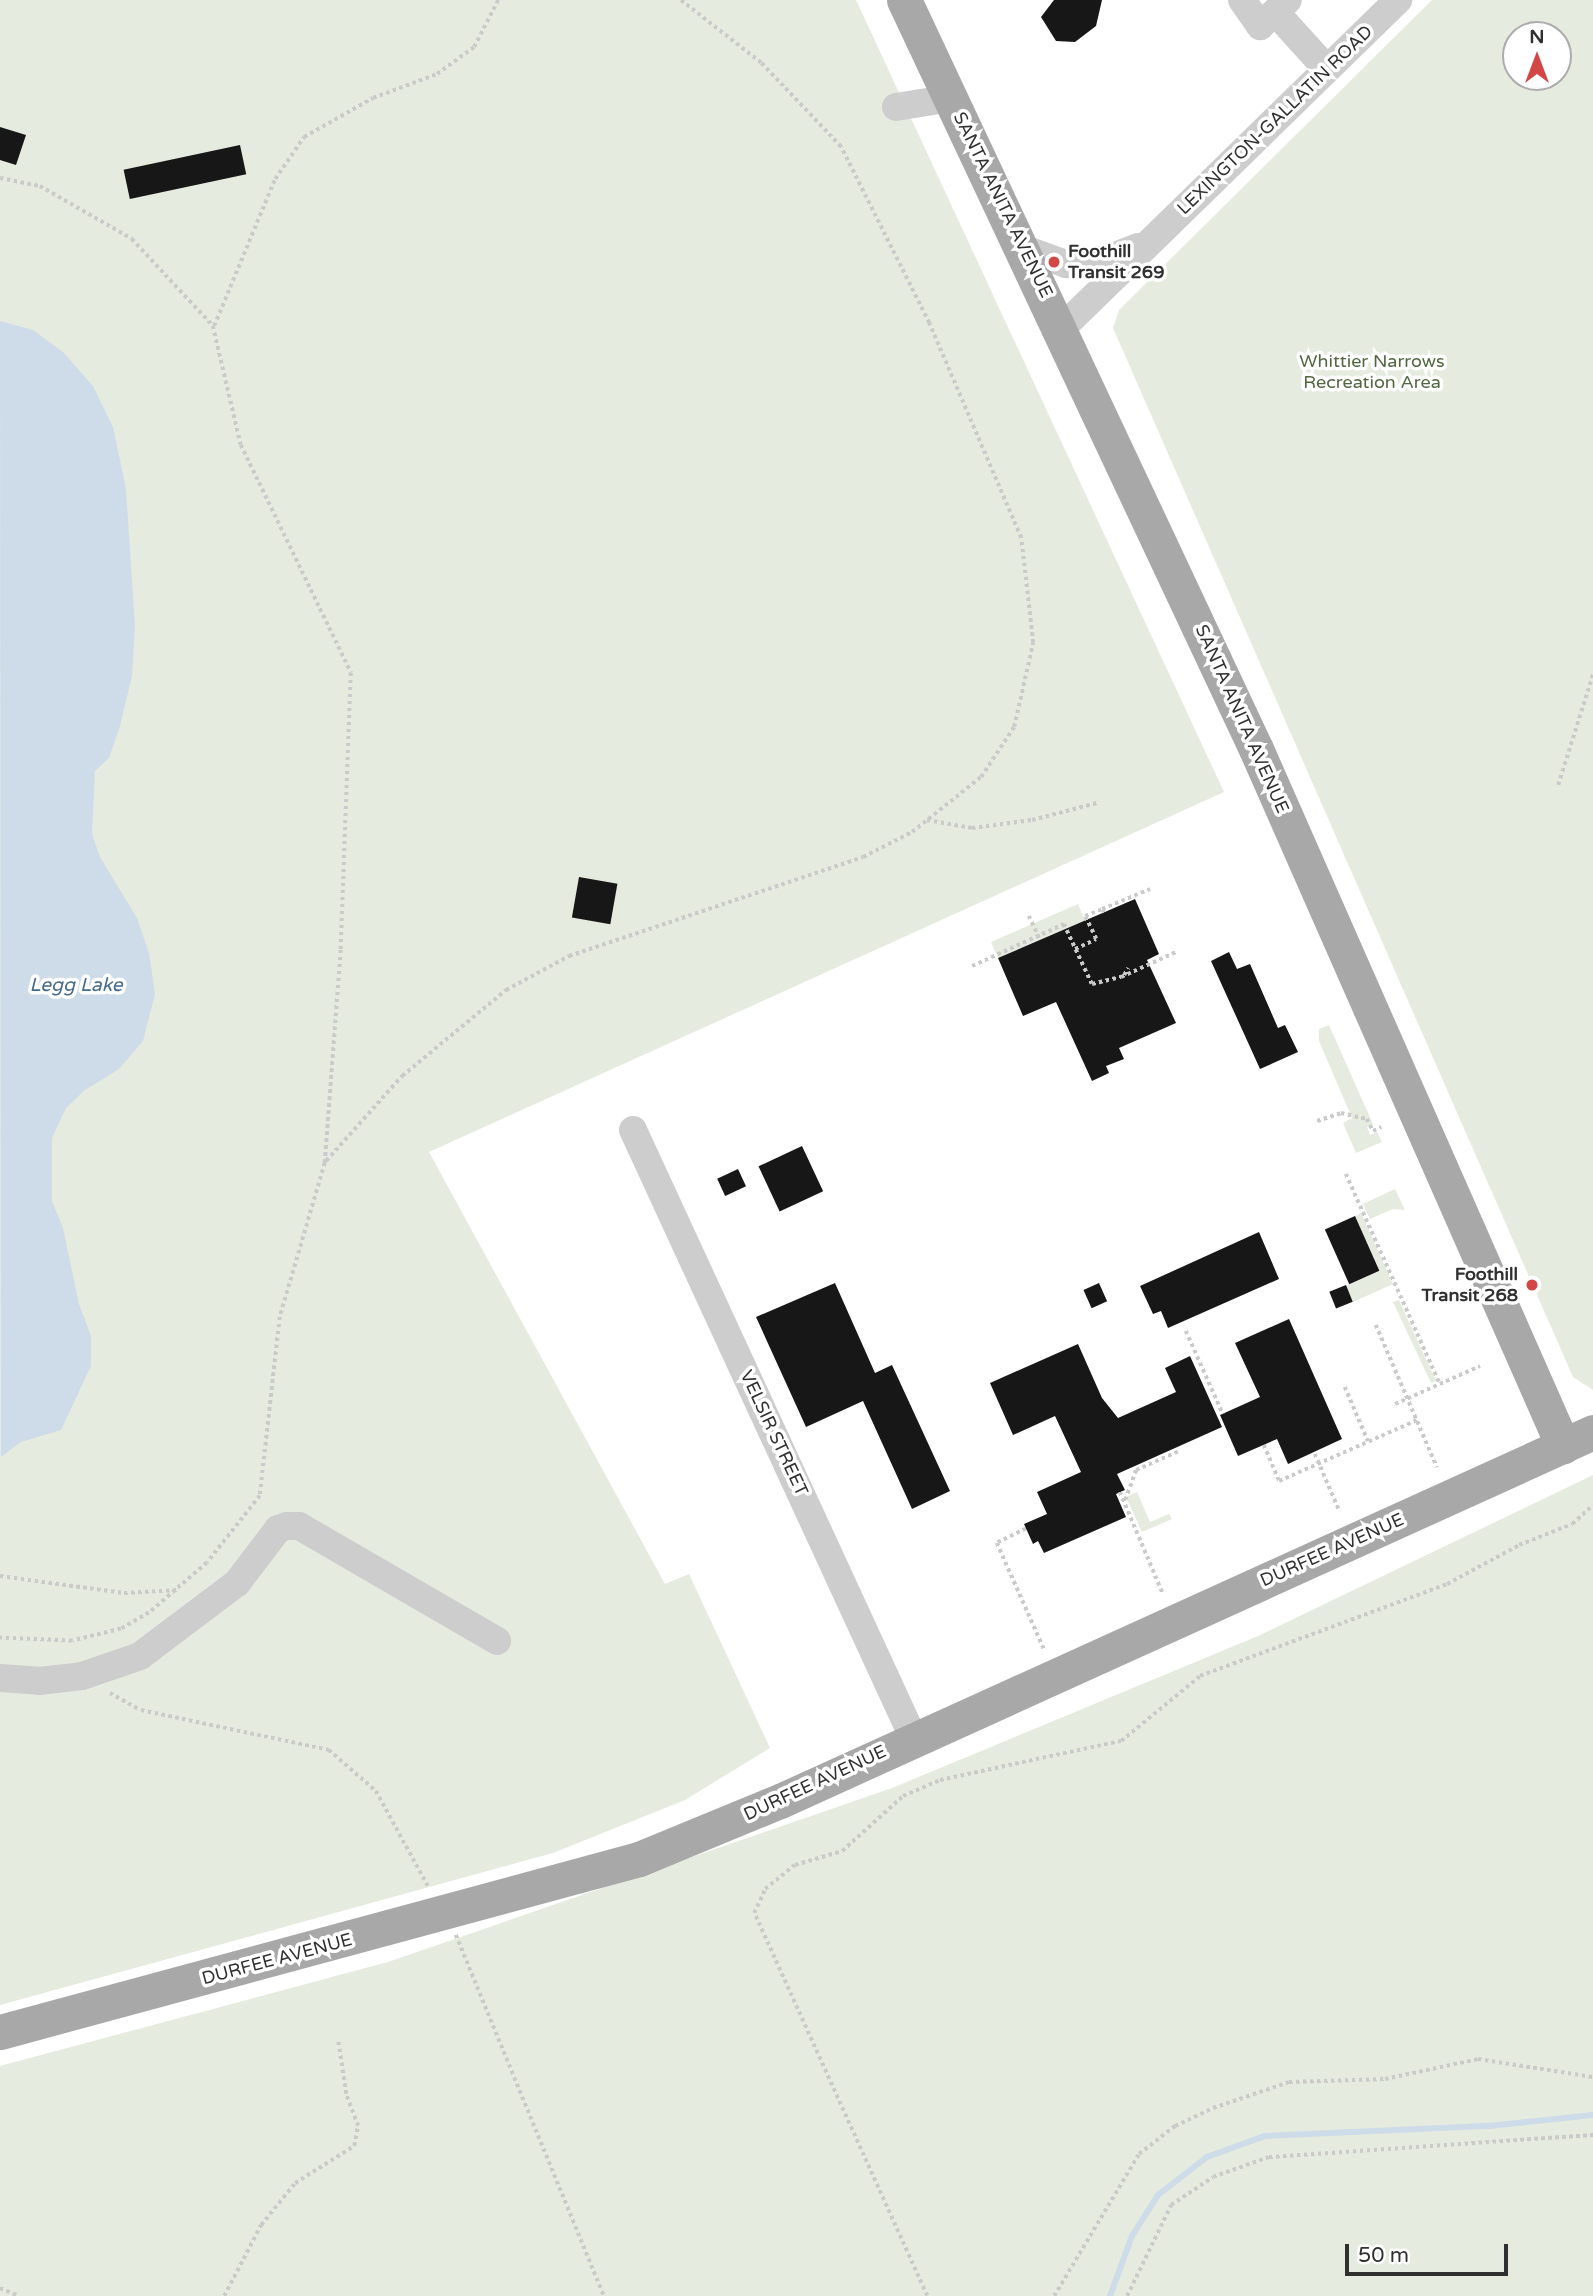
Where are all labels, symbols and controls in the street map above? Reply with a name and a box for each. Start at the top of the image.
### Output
street label: LEXINGTON-GALLATIN ROAD [1173,21,1377,219]
north arrow [1502,21,1572,91]
text: N [1529,26,1545,48]
street label: SANTA ANITA AVENUE [949,109,1057,301]
place label: Foothill Transit 269 [1068,241,1164,284]
marker: Foothill Transit 269 [1046,254,1062,270]
park label: Whittier Narrows Recreation Area [1299,351,1445,394]
street label: SANTA ANITA AVENUE [1191,621,1293,817]
water label: Legg Lake [29,975,123,997]
place label: Foothill Transit 268 [1422,1264,1518,1306]
marker: Foothill Transit 268 [1524,1277,1540,1293]
street label: VELSIR STREET [735,1367,813,1499]
street label: DURFEE AVENUE [1257,1509,1407,1591]
street label: DURFEE AVENUE [740,1741,890,1825]
street label: DURFEE AVENUE [199,1929,355,1989]
scale bar [1348,2230,1511,2274]
text: 50 m [1358,2243,1409,2268]

